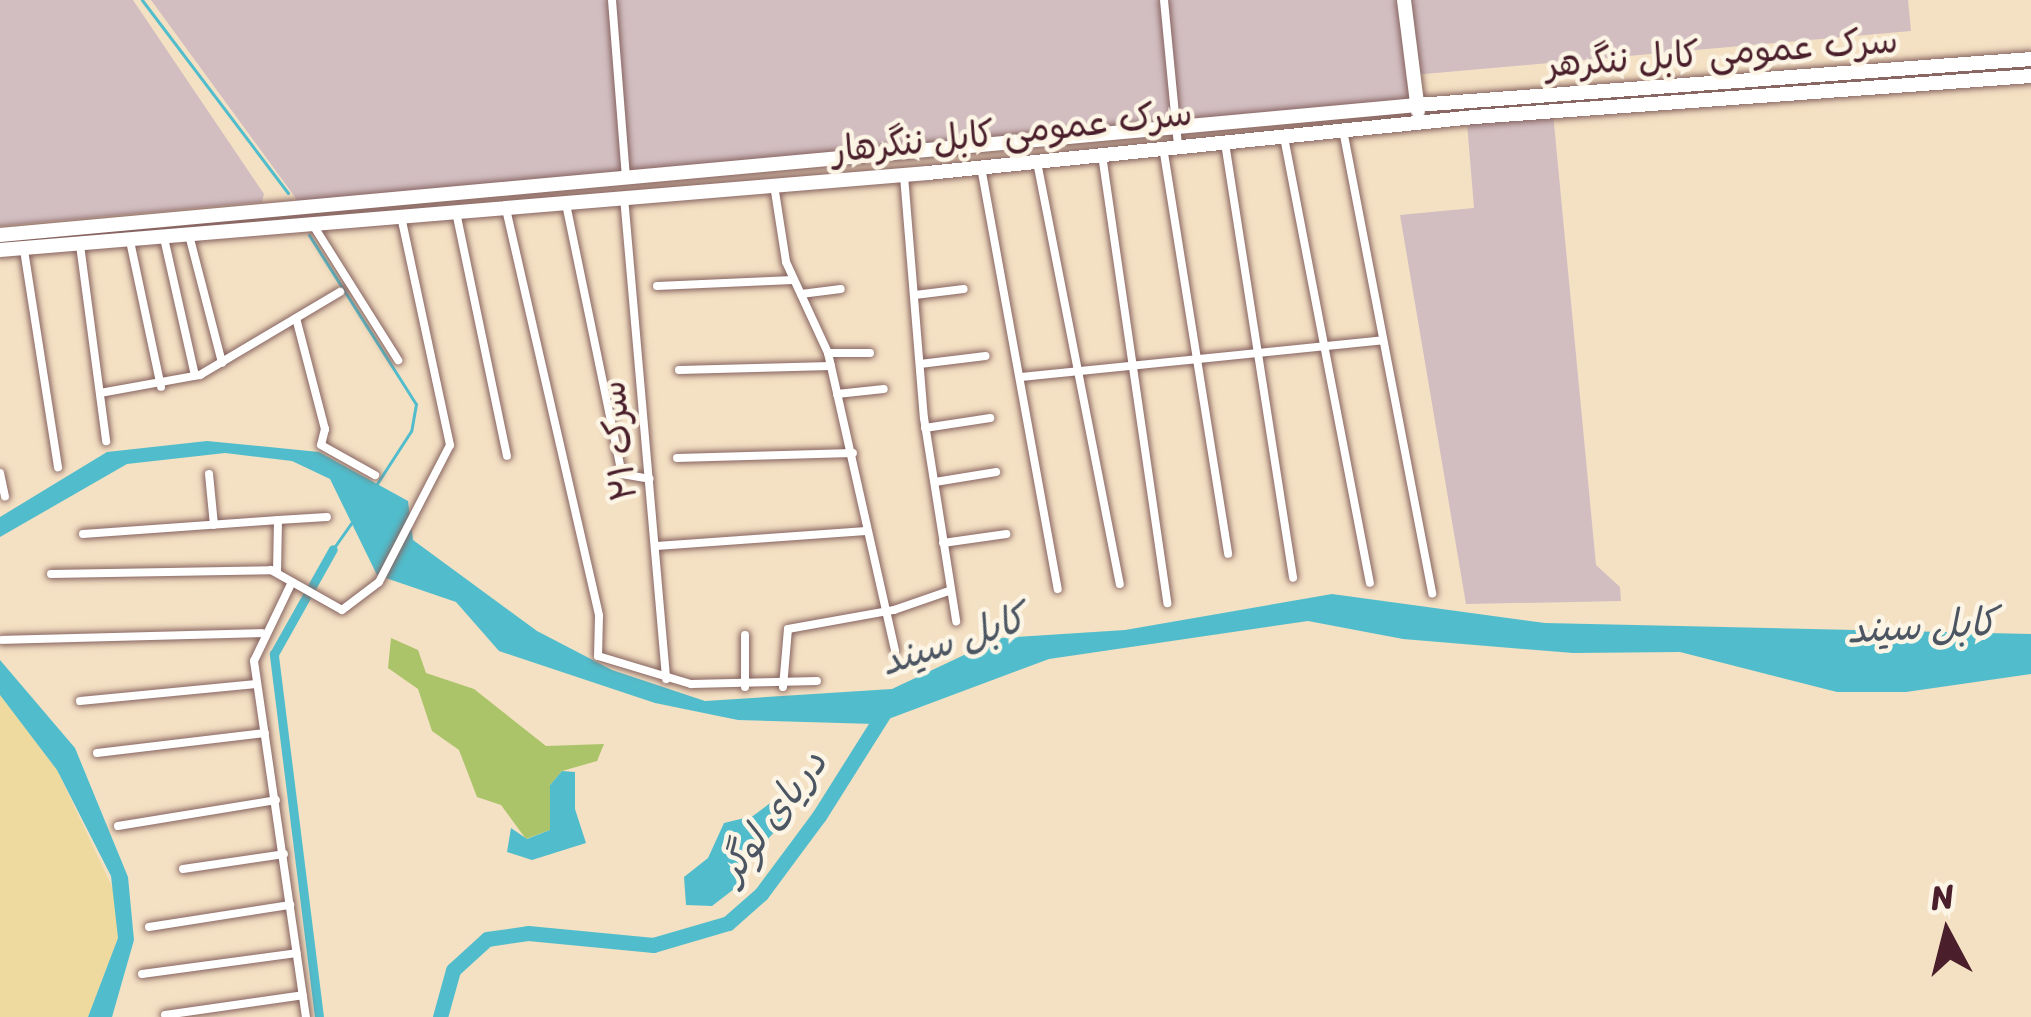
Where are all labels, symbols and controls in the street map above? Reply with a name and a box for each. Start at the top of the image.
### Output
street label: سرک عمومی کابل ننگرهر [1545,19,1899,87]
street label: سرک عمومی کابل ننگرهار [830,92,1194,172]
street label: سرک ۲۱ [591,379,647,503]
water label: کابل سيند [874,594,1032,686]
water label: کابل سيند [1846,599,1998,653]
water label: دریای لوگر [707,741,837,891]
text: N [1928,867,1957,927]
north arrow [1887,873,2007,993]

